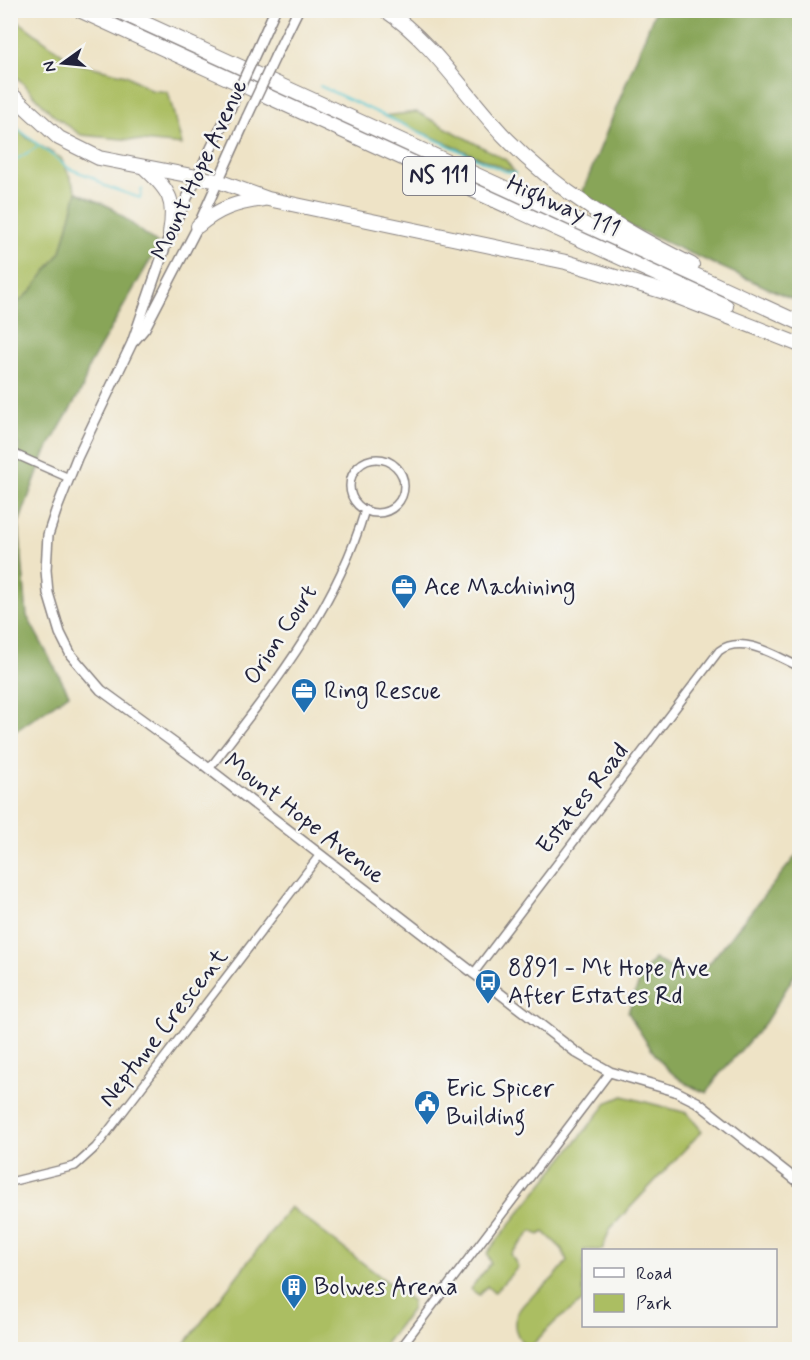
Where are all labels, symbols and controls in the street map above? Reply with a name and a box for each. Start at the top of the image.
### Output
north arrow [33,33,93,93]
text: N [38,59,61,74]
street label: Mount Hope Avenue [145,75,255,265]
road number: NS 111 [403,157,475,195]
street label: Highway 111 [500,168,624,248]
office icon: Ace Machining [389,572,419,610]
place label: Ace Machining [424,572,575,605]
street label: Orion Court [237,579,325,691]
office icon: Ring Rescue [289,676,319,714]
place label: Ring Rescue [324,676,441,709]
street label: Estates Road [530,737,636,861]
street label: Mount Hope Avenue [217,746,391,892]
street label: Neptune Crescent [92,942,236,1114]
place label: 8891 - Mt Hope Ave After Estates Rd [508,953,709,1012]
bus stop icon: 8891 - Mt Hope Ave After Estates Rd [473,967,503,1005]
place label: Eric Spicer Building [446,1074,555,1136]
public building icon: Eric Spicer Building [412,1088,442,1126]
legend [582,1249,777,1327]
text: Road [636,1262,672,1286]
building icon: Bolwes Arena [279,1272,309,1310]
place label: Bolwes Arena [314,1272,458,1303]
text: Park [636,1292,672,1316]

